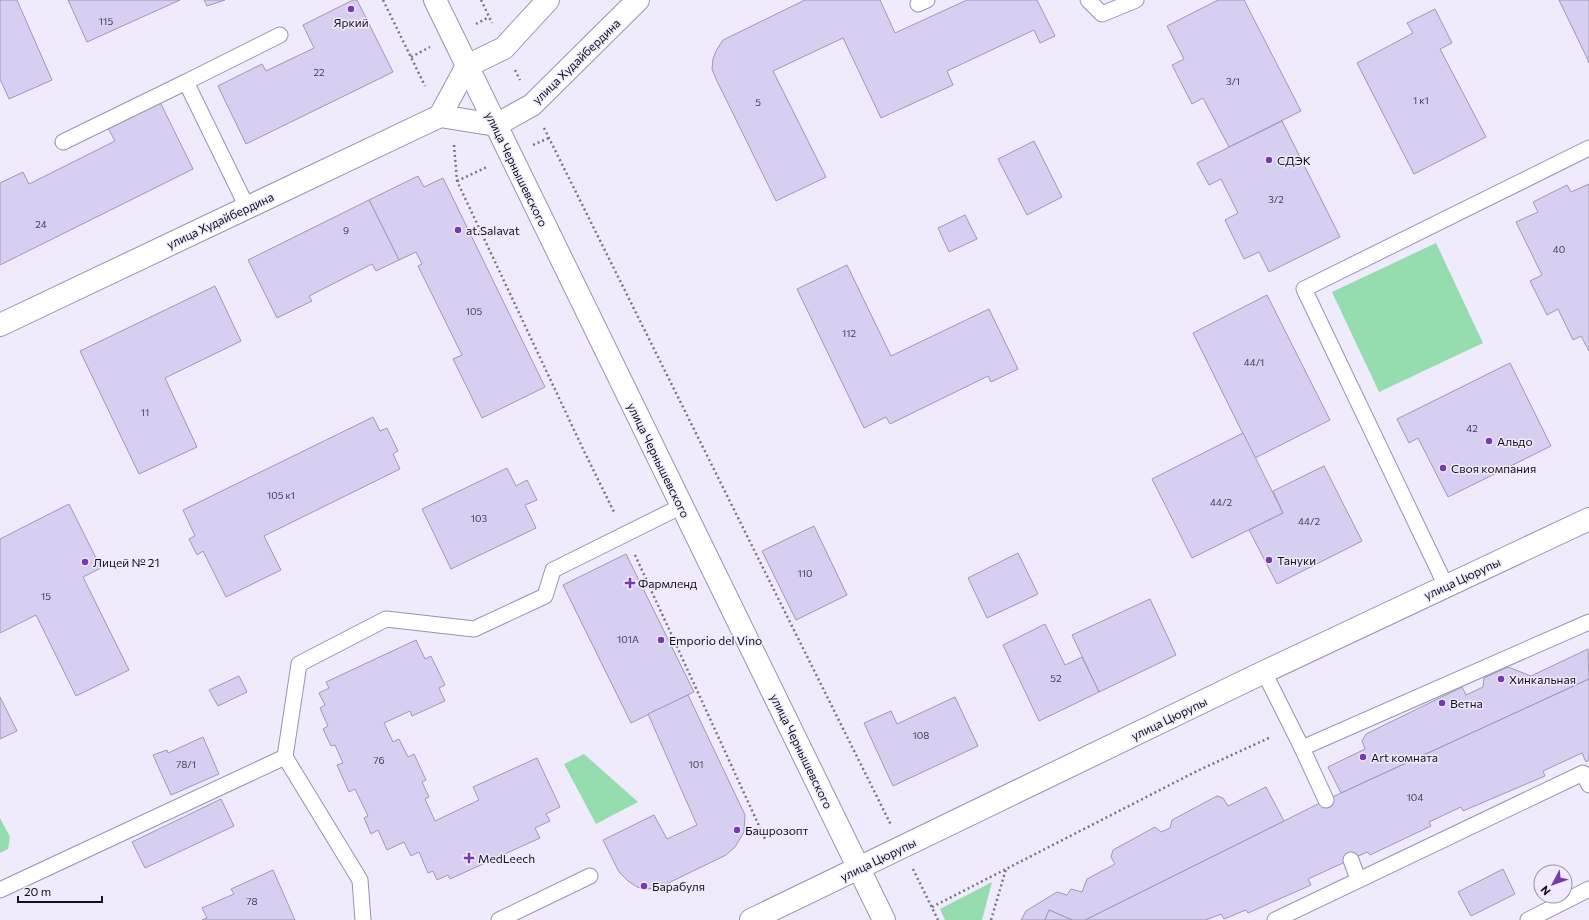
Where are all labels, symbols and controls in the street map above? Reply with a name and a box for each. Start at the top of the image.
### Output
marker: Яркий [346,4,356,14]
house number: 115 [99,15,113,27]
place label: Яркий [333,15,369,29]
street label: улица Худайбердина [529,16,623,106]
house number: 22 [313,66,325,78]
house number: 3/1 [1226,75,1240,87]
house number: 1 к1 [1413,94,1429,106]
house number: 5 [755,96,761,108]
street label: улица Чернышевского [483,109,551,229]
place label: СДЭК [1277,153,1311,167]
marker: СДЭК [1264,155,1274,165]
street label: улица Худайбердина [164,189,276,251]
house number: 3/2 [1268,193,1284,205]
house number: 24 [35,218,47,230]
place label: at.Salavat [466,223,520,237]
house number: 9 [343,224,349,236]
marker: at.Salavat [453,225,463,235]
house number: 40 [1553,243,1565,255]
house number: 105 [466,305,483,317]
house number: 112 [842,327,856,339]
house number: 44/1 [1244,356,1264,368]
street label: улица Чернышевского [625,400,693,520]
house number: 11 [141,406,149,418]
house number: 42 [1466,422,1478,434]
place label: Альдо [1497,434,1533,448]
marker: Альдо [1484,436,1494,446]
place label: Своя компания [1451,461,1536,475]
marker: Своя компания [1438,463,1448,473]
house number: 105 к1 [267,489,295,501]
house number: 44/2 [1210,496,1232,508]
house number: 103 [471,512,488,524]
house number: 44/2 [1298,515,1320,527]
place label: Тануки [1277,553,1316,567]
street label: улица Цюрупы [1422,554,1502,602]
place label: Лицей № 21 [93,555,160,569]
marker: Тануки [1264,555,1274,565]
marker: Лицей № 21 [80,557,90,567]
house number: 110 [797,567,813,579]
place label: Фармленд [638,576,697,590]
marker: Фармленд [625,578,635,588]
house number: 15 [41,590,51,602]
house number: 101А [617,633,639,645]
place label: Emporio del Vino [669,633,762,647]
marker: Emporio del Vino [656,635,666,645]
house number: 52 [1050,672,1062,684]
place label: Хинкальная [1509,672,1576,686]
marker: Хинкальная [1496,674,1506,684]
street label: улица Чернышевского [768,691,836,811]
street label: улица Цюрупы [1129,694,1209,742]
place label: Ветна [1450,696,1483,710]
marker: Ветна [1437,698,1447,708]
house number: 108 [913,729,929,741]
place label: Art комната [1371,750,1438,764]
marker: Art комната [1358,752,1368,762]
house number: 76 [373,754,385,766]
house number: 78/1 [176,758,196,770]
house number: 101 [688,758,704,770]
house number: 104 [1407,791,1423,803]
place label: Башрозопт [745,823,809,837]
marker: Башрозопт [732,825,742,835]
street label: улица Цюрупы [838,835,918,883]
place label: MedLeech [478,851,535,865]
marker: MedLeech [463,852,475,864]
north arrow [1533,864,1573,904]
scale bar [18,878,102,904]
place label: Барабуля [652,879,705,893]
marker: Барабуля [639,881,649,891]
text: 20 m [24,884,51,898]
text: N [1537,884,1553,898]
house number: 78 [246,895,258,907]

